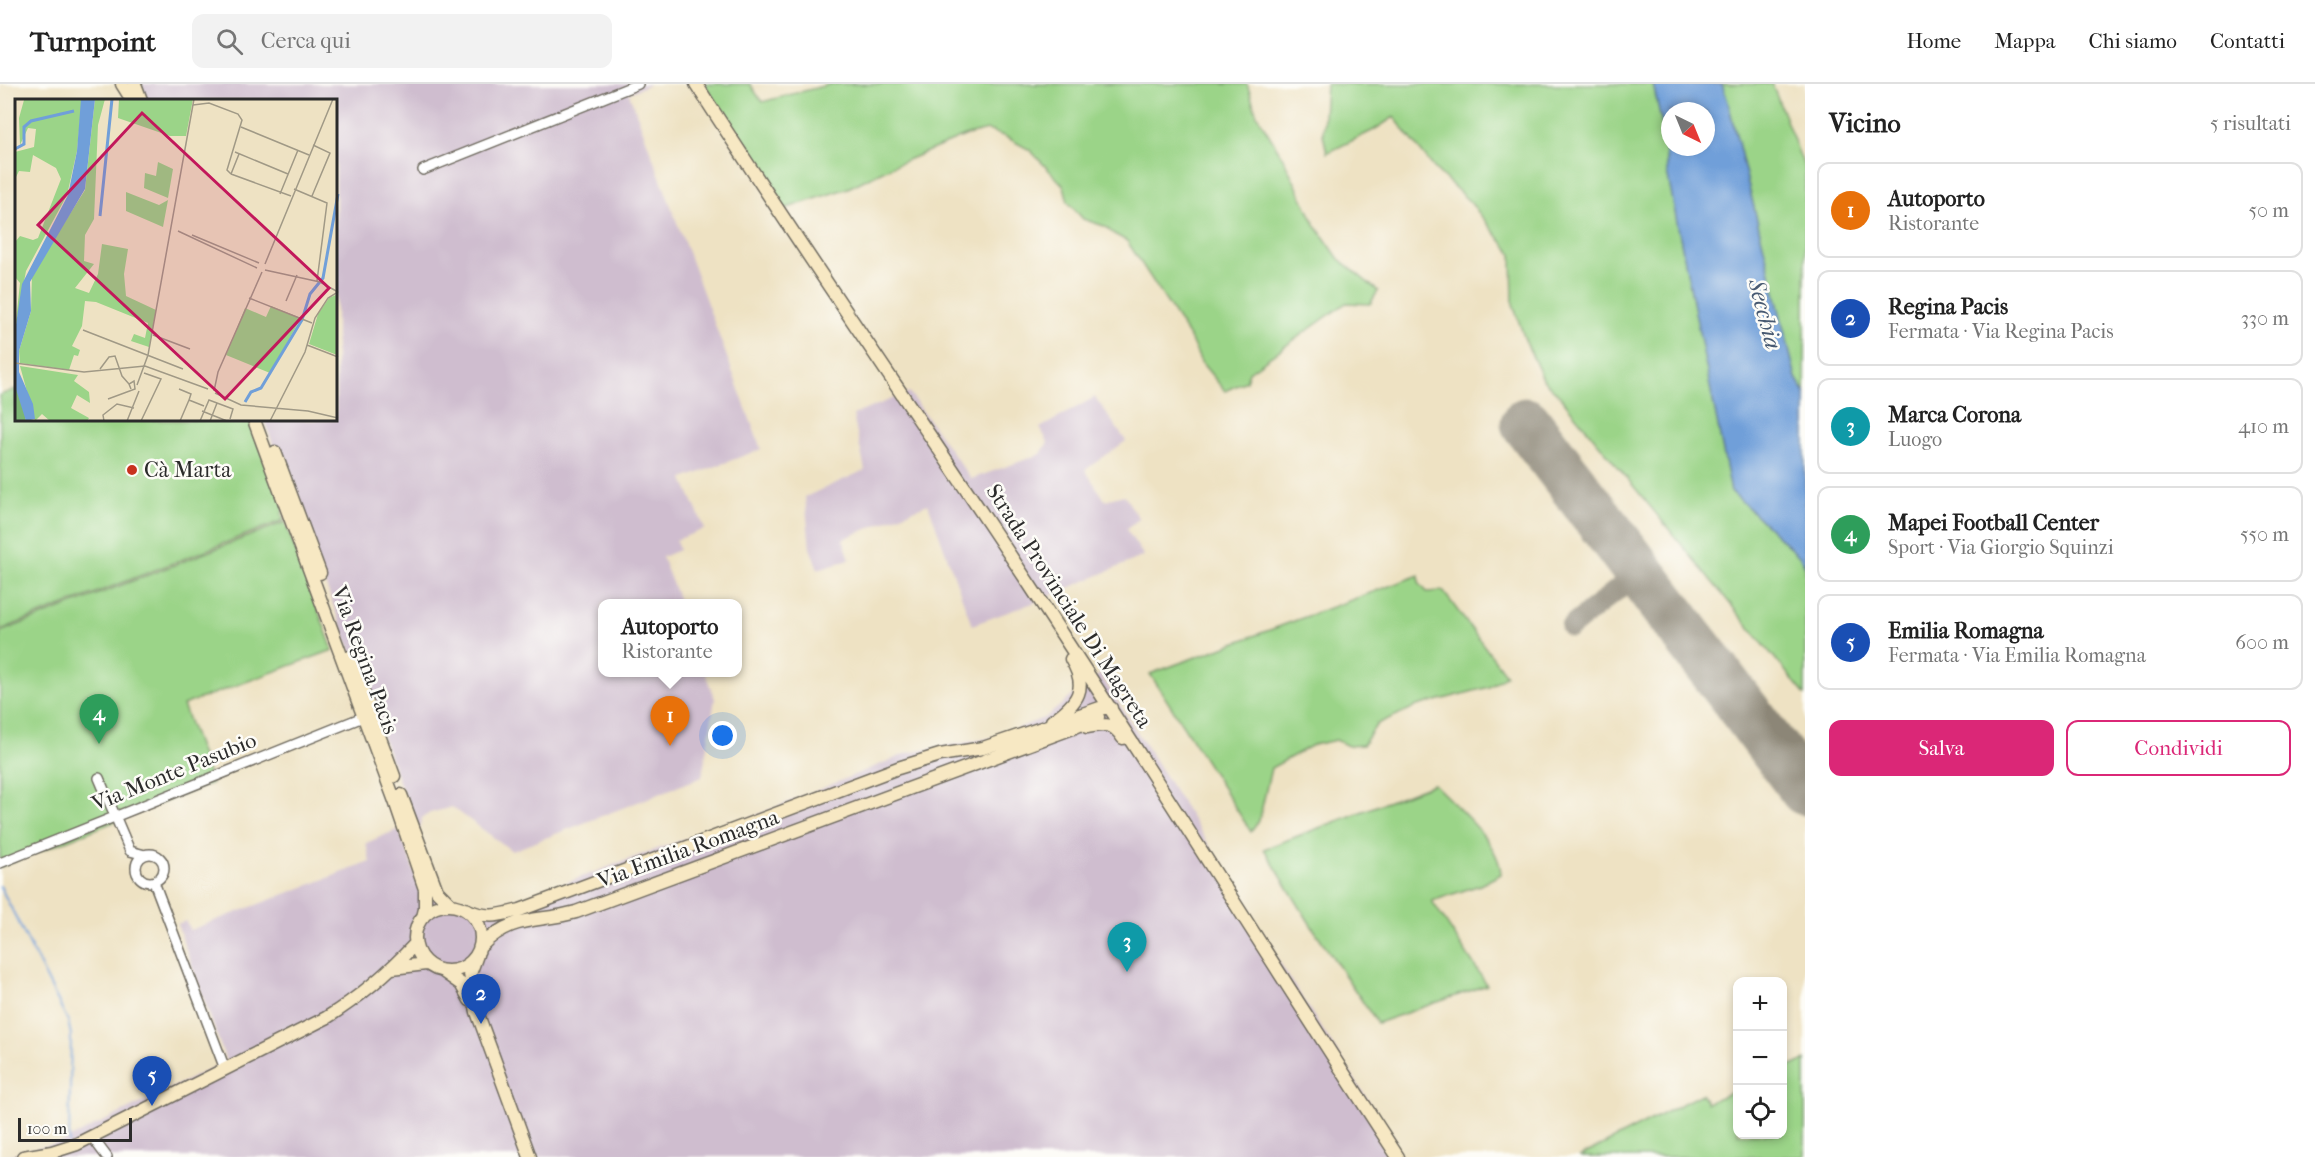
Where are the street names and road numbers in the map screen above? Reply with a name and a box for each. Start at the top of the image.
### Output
street label: Strada Provinciale Di Magreta [980,479,1158,733]
street label: Via Regina Pacis [326,581,404,738]
street label: Via Monte Pasubio [87,727,260,817]
street label: Via Emilia Romagna [593,804,783,894]

